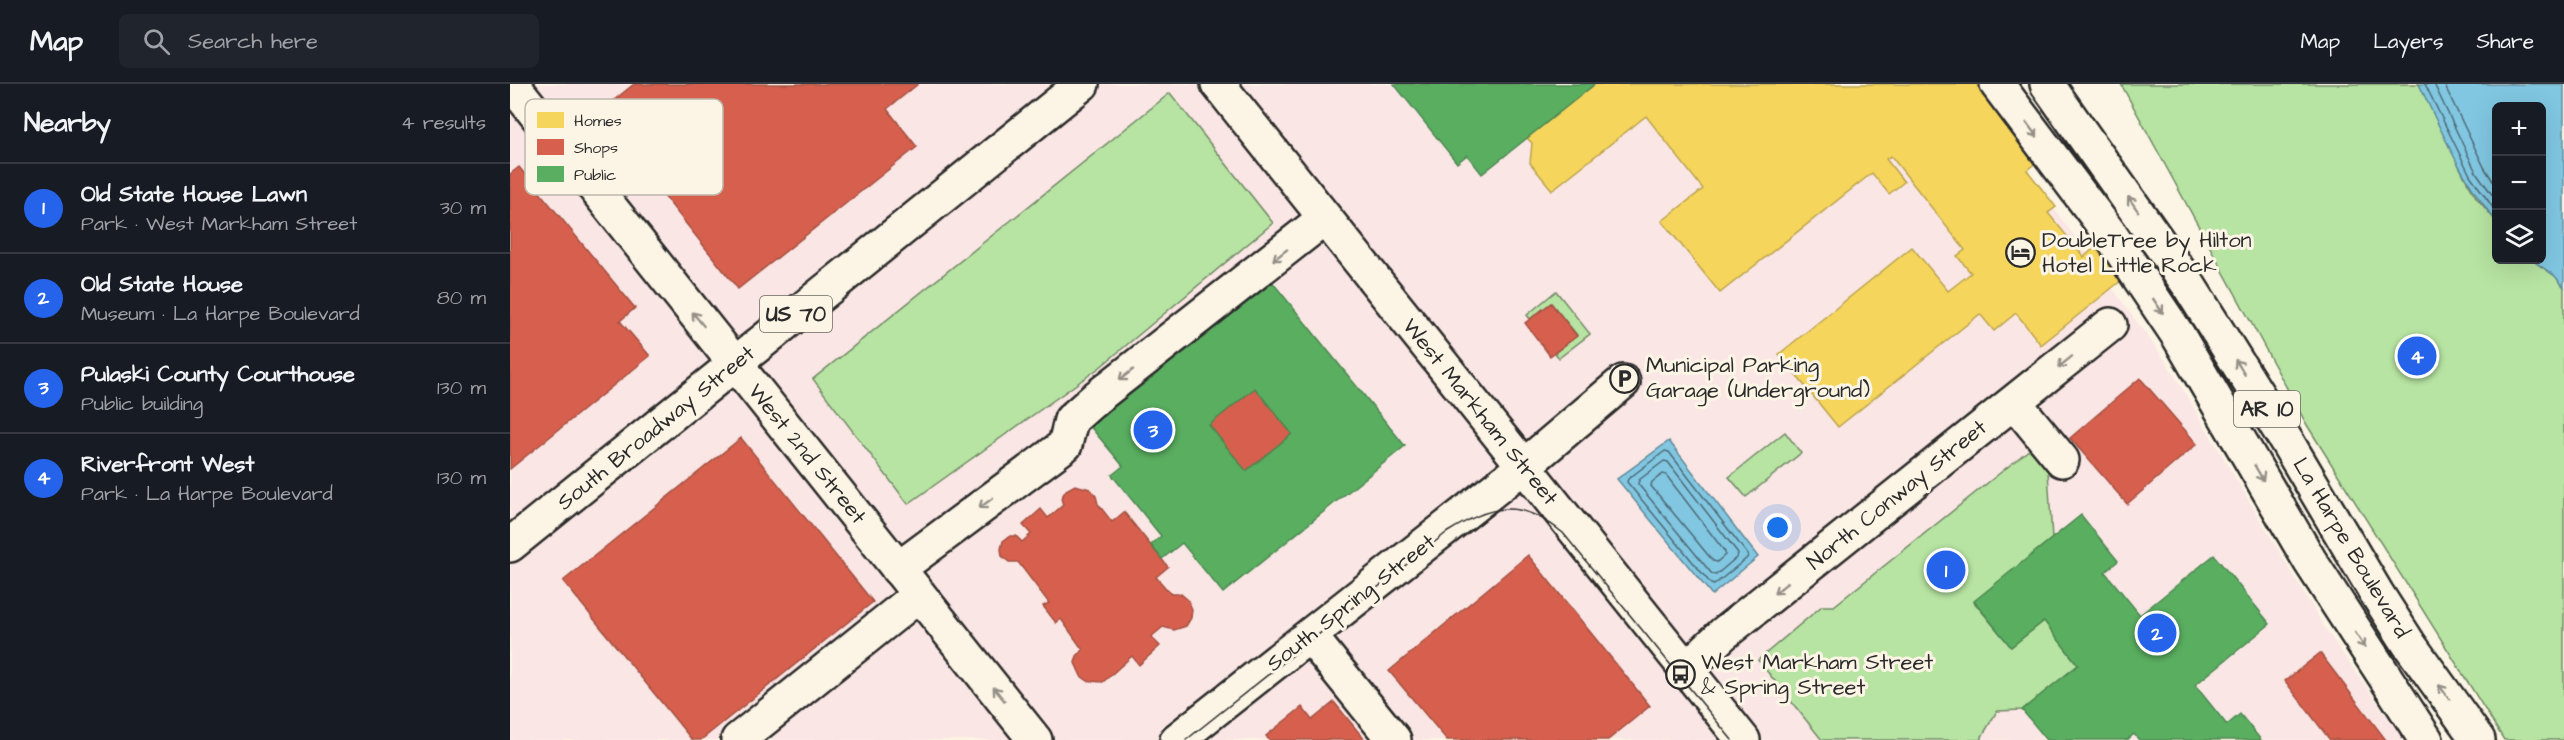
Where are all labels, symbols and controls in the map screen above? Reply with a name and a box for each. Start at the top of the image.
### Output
search box [119,14,539,68]
text: Map [30,22,83,61]
icon: search [140,25,173,58]
text: Search here [188,26,318,57]
text: Map [2300,27,2340,56]
text: Layers [2373,27,2443,56]
text: Share [2476,27,2534,56]
legend [525,99,723,195]
map controls [2492,102,2546,264]
button: + [2492,102,2546,156]
text: Nearby [24,105,111,141]
text: 4 results [401,109,486,137]
text: Homes [574,110,622,132]
one-way arrow [2026,122,2039,138]
text: Shops [574,137,618,159]
button: − [2492,156,2546,210]
text: Public [574,164,616,186]
text: Old State House Lawn [81,179,307,210]
text: 1 [42,194,45,222]
text: 30 m [440,194,486,222]
one-way arrow [2127,197,2139,213]
text: Park · West Markham Street [81,210,357,238]
button: layers [2492,210,2546,264]
place label: DoubleTree by Hilton Hotel Little Rock [2042,225,2252,281]
hotel icon: DoubleTree by Hilton Hotel Little Rock [2005,237,2037,269]
one-way arrow [1272,248,1288,261]
text: Old State House [81,269,243,300]
text: 2 [38,284,49,312]
text: 80 m [437,284,486,312]
road number: US 70 [760,296,832,332]
one-way arrow [2152,297,2164,313]
text: Museum · La Harpe Boulevard [81,300,360,328]
one-way arrow [692,311,705,327]
street label: West Markham Street [1395,312,1565,512]
pin: 4 [2398,334,2436,378]
street label: South Broadway Street [550,338,762,518]
place label: Municipal Parking Garage (Underground) [1646,350,1870,407]
one-way arrow [2057,356,2073,369]
text: Pulaski County Courthouse [81,359,355,390]
one-way arrow [2234,359,2246,376]
parking icon: Municipal Parking Garage (Underground) [1609,362,1641,394]
one-way arrow [1118,368,1134,381]
text: 3 [38,374,49,402]
text: 130 m [437,374,486,402]
street label: West 2nd Street [741,377,874,531]
text: Public building [81,390,203,418]
road number: AR 10 [2234,391,2300,427]
pin: 3 [1134,408,1172,452]
street label: North Conway Street [1800,413,1994,578]
text: Riverfront West [81,449,254,480]
street label: La Harpe Boulevard [2285,452,2417,644]
text: 4 [37,464,50,492]
text: 130 m [437,464,486,492]
one-way arrow [2253,464,2265,481]
text: Park · La Harpe Boulevard [81,480,333,508]
one-way arrow [978,497,994,509]
your location [1763,513,1792,542]
street label: South Spring Street [1260,527,1443,680]
pin: 1 [1926,548,1966,592]
one-way arrow [1773,582,1789,595]
pin: 2 [2138,610,2176,656]
one-way arrow [2353,631,2366,648]
place label: West Markham Street & Spring Street [1701,647,1933,704]
bus stop icon: West Markham Street & Spring Street [1664,659,1696,691]
one-way arrow [2437,685,2450,701]
one-way arrow [992,686,1005,702]

